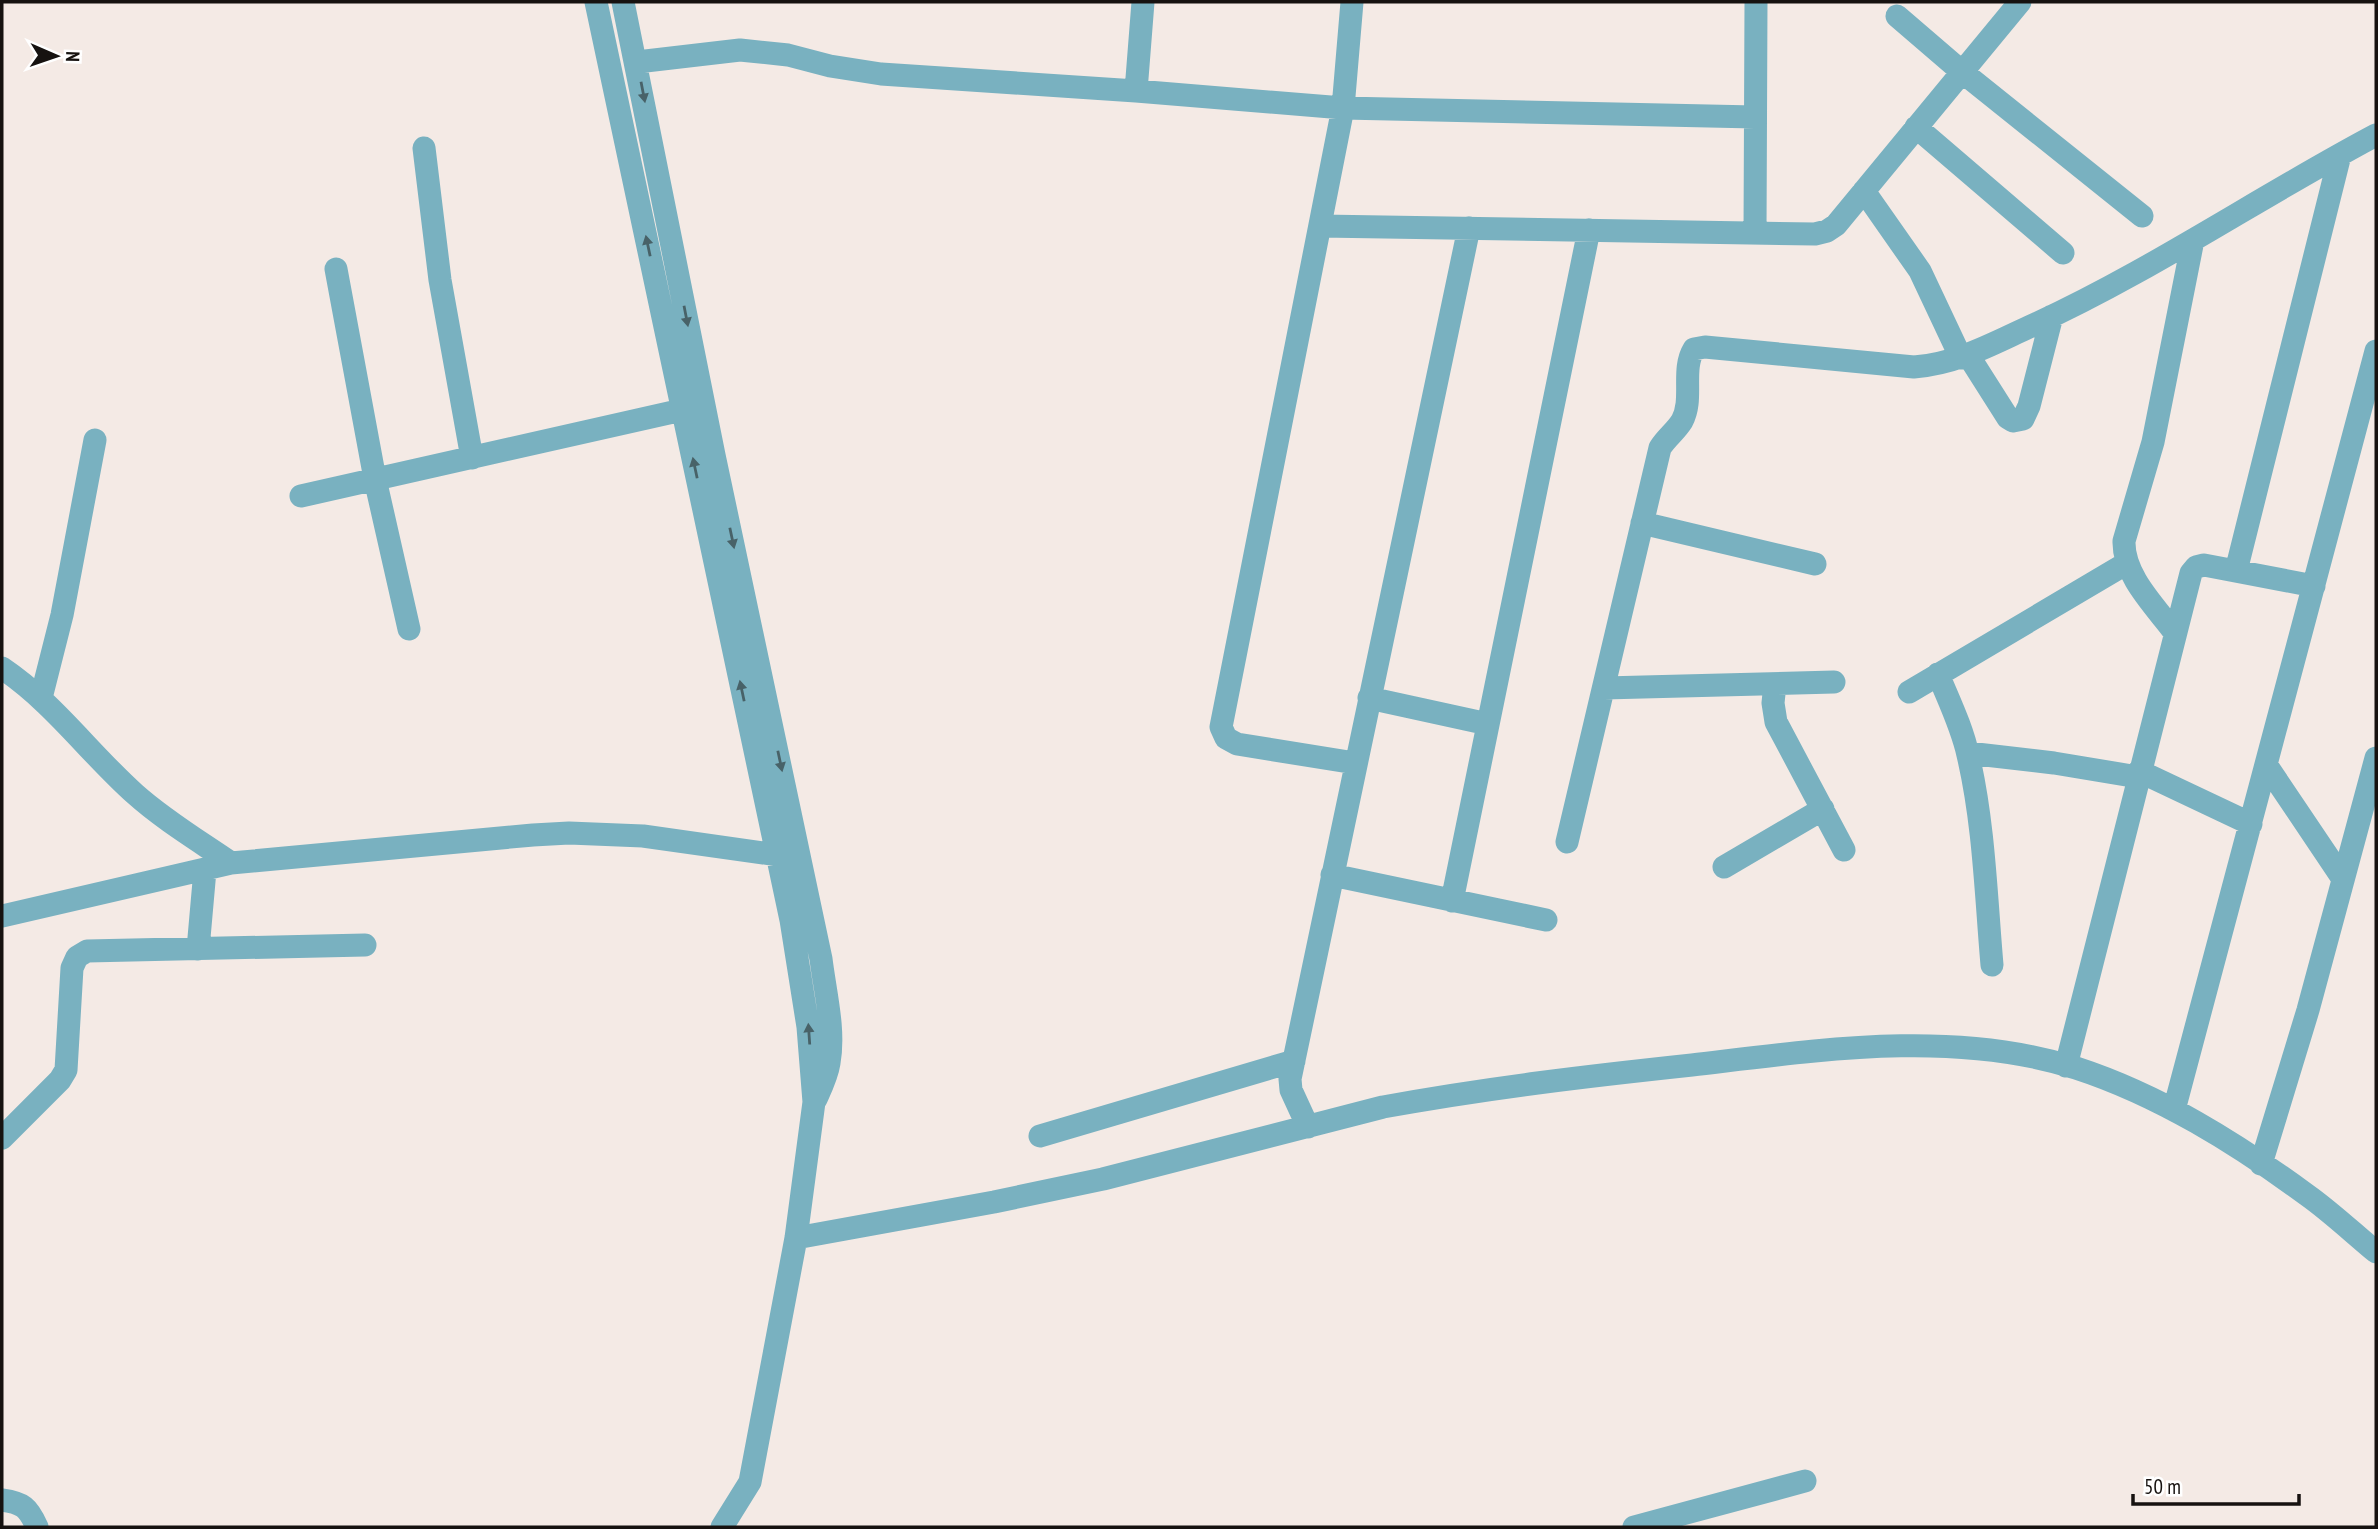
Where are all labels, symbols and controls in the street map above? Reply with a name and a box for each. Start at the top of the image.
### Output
north arrow [21,21,91,91]
text: N [61,51,85,62]
one-way arrow [637,81,648,103]
one-way arrow [642,235,653,257]
one-way arrow [681,305,692,327]
one-way arrow [689,457,700,479]
one-way arrow [727,527,738,549]
one-way arrow [737,680,748,702]
one-way arrow [775,750,786,772]
one-way arrow [803,1023,814,1045]
scale bar [2133,1462,2299,1506]
text: 50 m [2144,1473,2181,1500]

